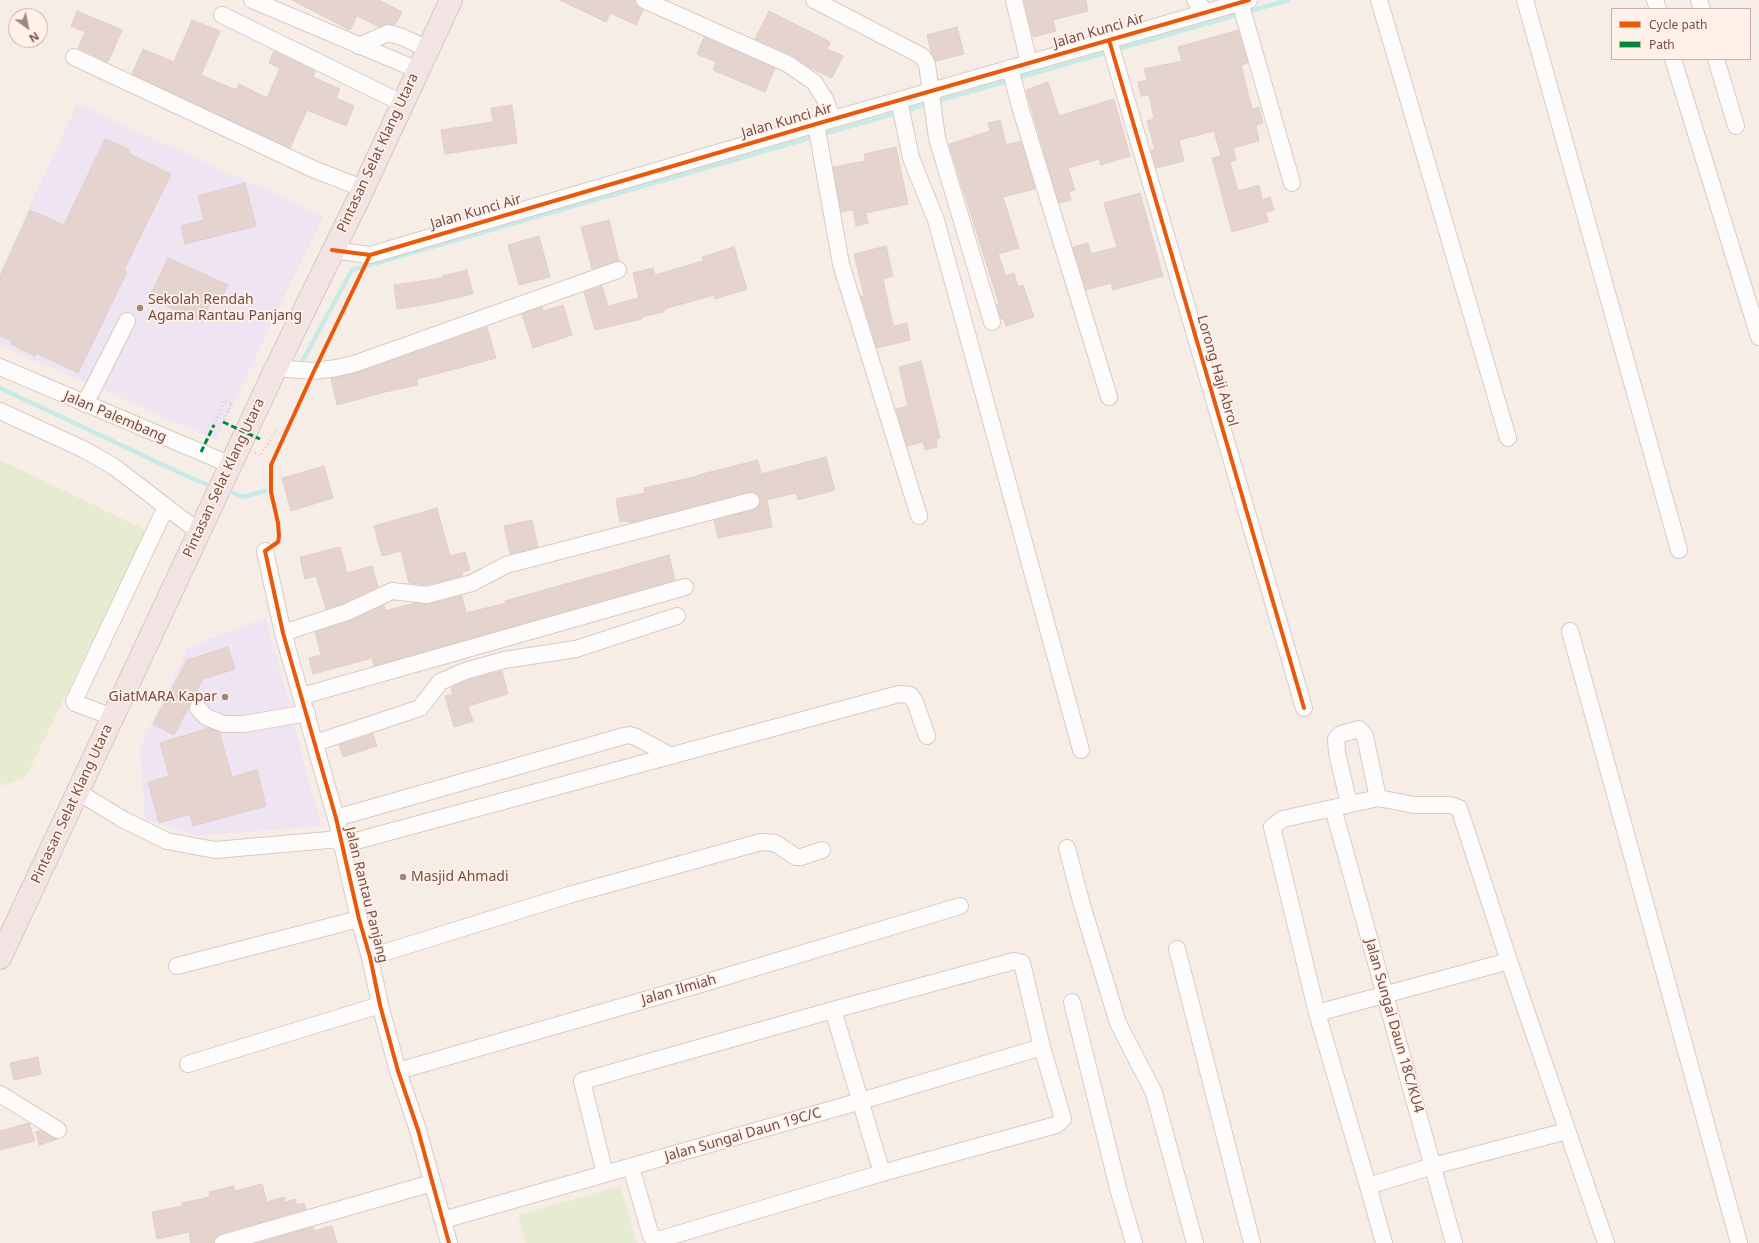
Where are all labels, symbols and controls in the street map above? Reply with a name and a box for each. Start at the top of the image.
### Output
north arrow [8,8,48,48]
legend [1611,8,1751,60]
street label: Jalan Kunci Air [1052,10,1146,52]
text: Cycle path [1649,16,1707,33]
text: N [26,29,42,46]
text: Path [1649,36,1675,53]
street label: Pintasan Selat Klang Utara [334,71,422,235]
street label: Jalan Kunci Air [740,100,834,142]
street label: Jalan Kunci Air [429,191,523,233]
place label: Sekolah Rendah Agama Rantau Panjang [148,292,302,324]
marker: Sekolah Rendah Agama Rantau Panjang [135,303,145,313]
street label: Lorong Haji Abrol [1193,313,1241,429]
street label: Jalan Palembang [61,388,169,446]
street label: Pintasan Selat Klang Utara [180,396,268,560]
place label: GiatMARA Kapar [109,689,217,705]
marker: GiatMARA Kapar [220,692,230,702]
street label: Pintasan Selat Klang Utara [28,722,116,886]
street label: Jalan Rantau Panjang [341,825,391,965]
place label: Masjid Ahmadi [411,869,508,885]
marker: Masjid Ahmadi [398,872,408,882]
street label: Jalan Sungai Daun 18C/KU4 [1361,937,1427,1115]
street label: Jalan Ilmiah [640,971,718,1009]
street label: Jalan Sungai Daun 19C/C [663,1105,823,1165]

